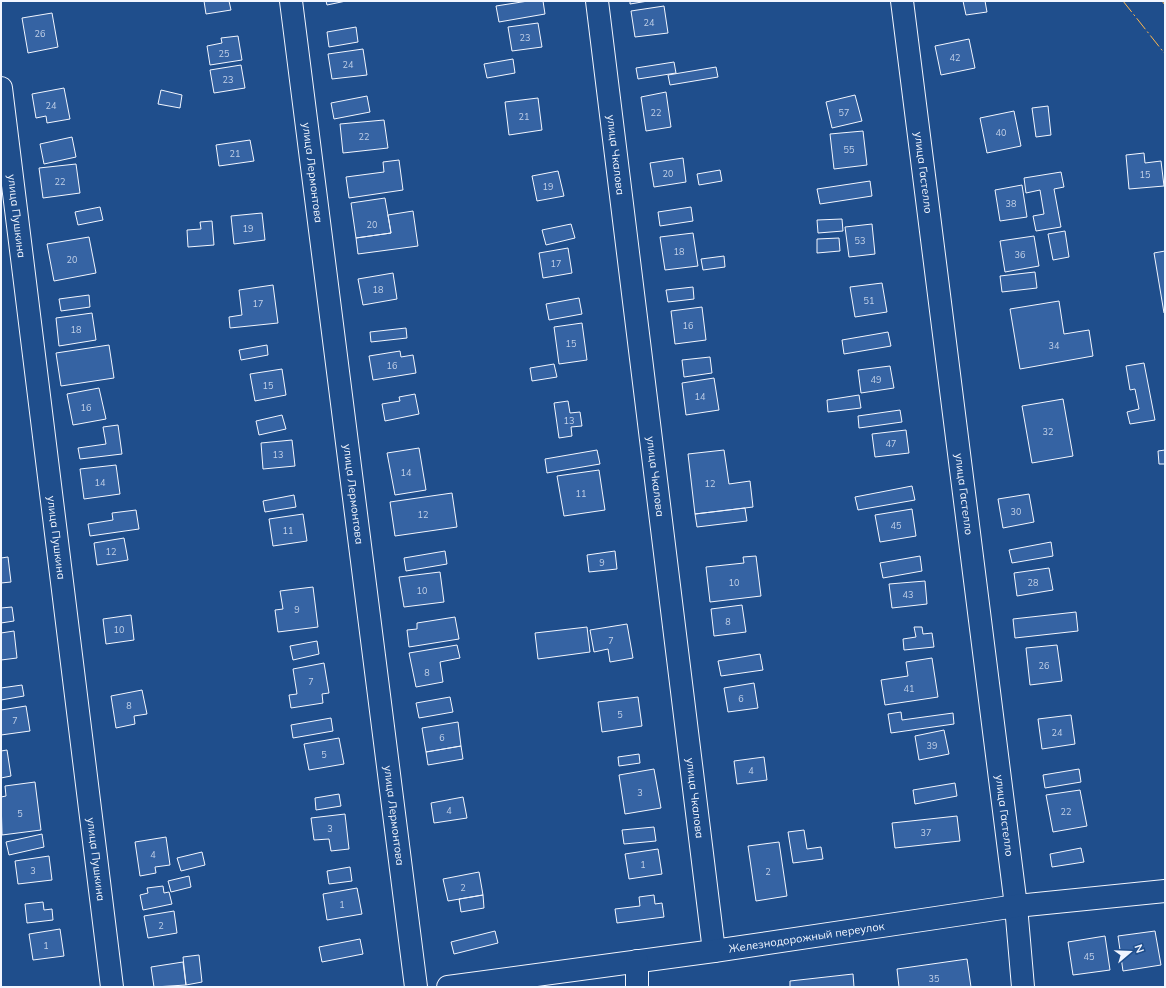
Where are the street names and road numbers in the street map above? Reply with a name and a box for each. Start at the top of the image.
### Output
street label: улица Чкалова [604,114,628,196]
street label: улица Лермонтова [299,122,326,224]
street label: улица Гастелло [912,131,936,214]
street label: улица Пушкина [5,173,29,259]
street label: улица Чкалова [644,435,667,517]
street label: улица Лермонтова [340,443,367,545]
street label: улица Гастелло [952,452,976,536]
street label: улица Пушкина [44,495,69,580]
street label: улица Чкалова [683,757,707,839]
street label: улица Лермонтова [381,765,408,866]
street label: улица Гастелло [993,774,1017,857]
street label: улица Пушкина [84,817,108,902]
street label: Железнодорожный переулок [728,919,885,956]

